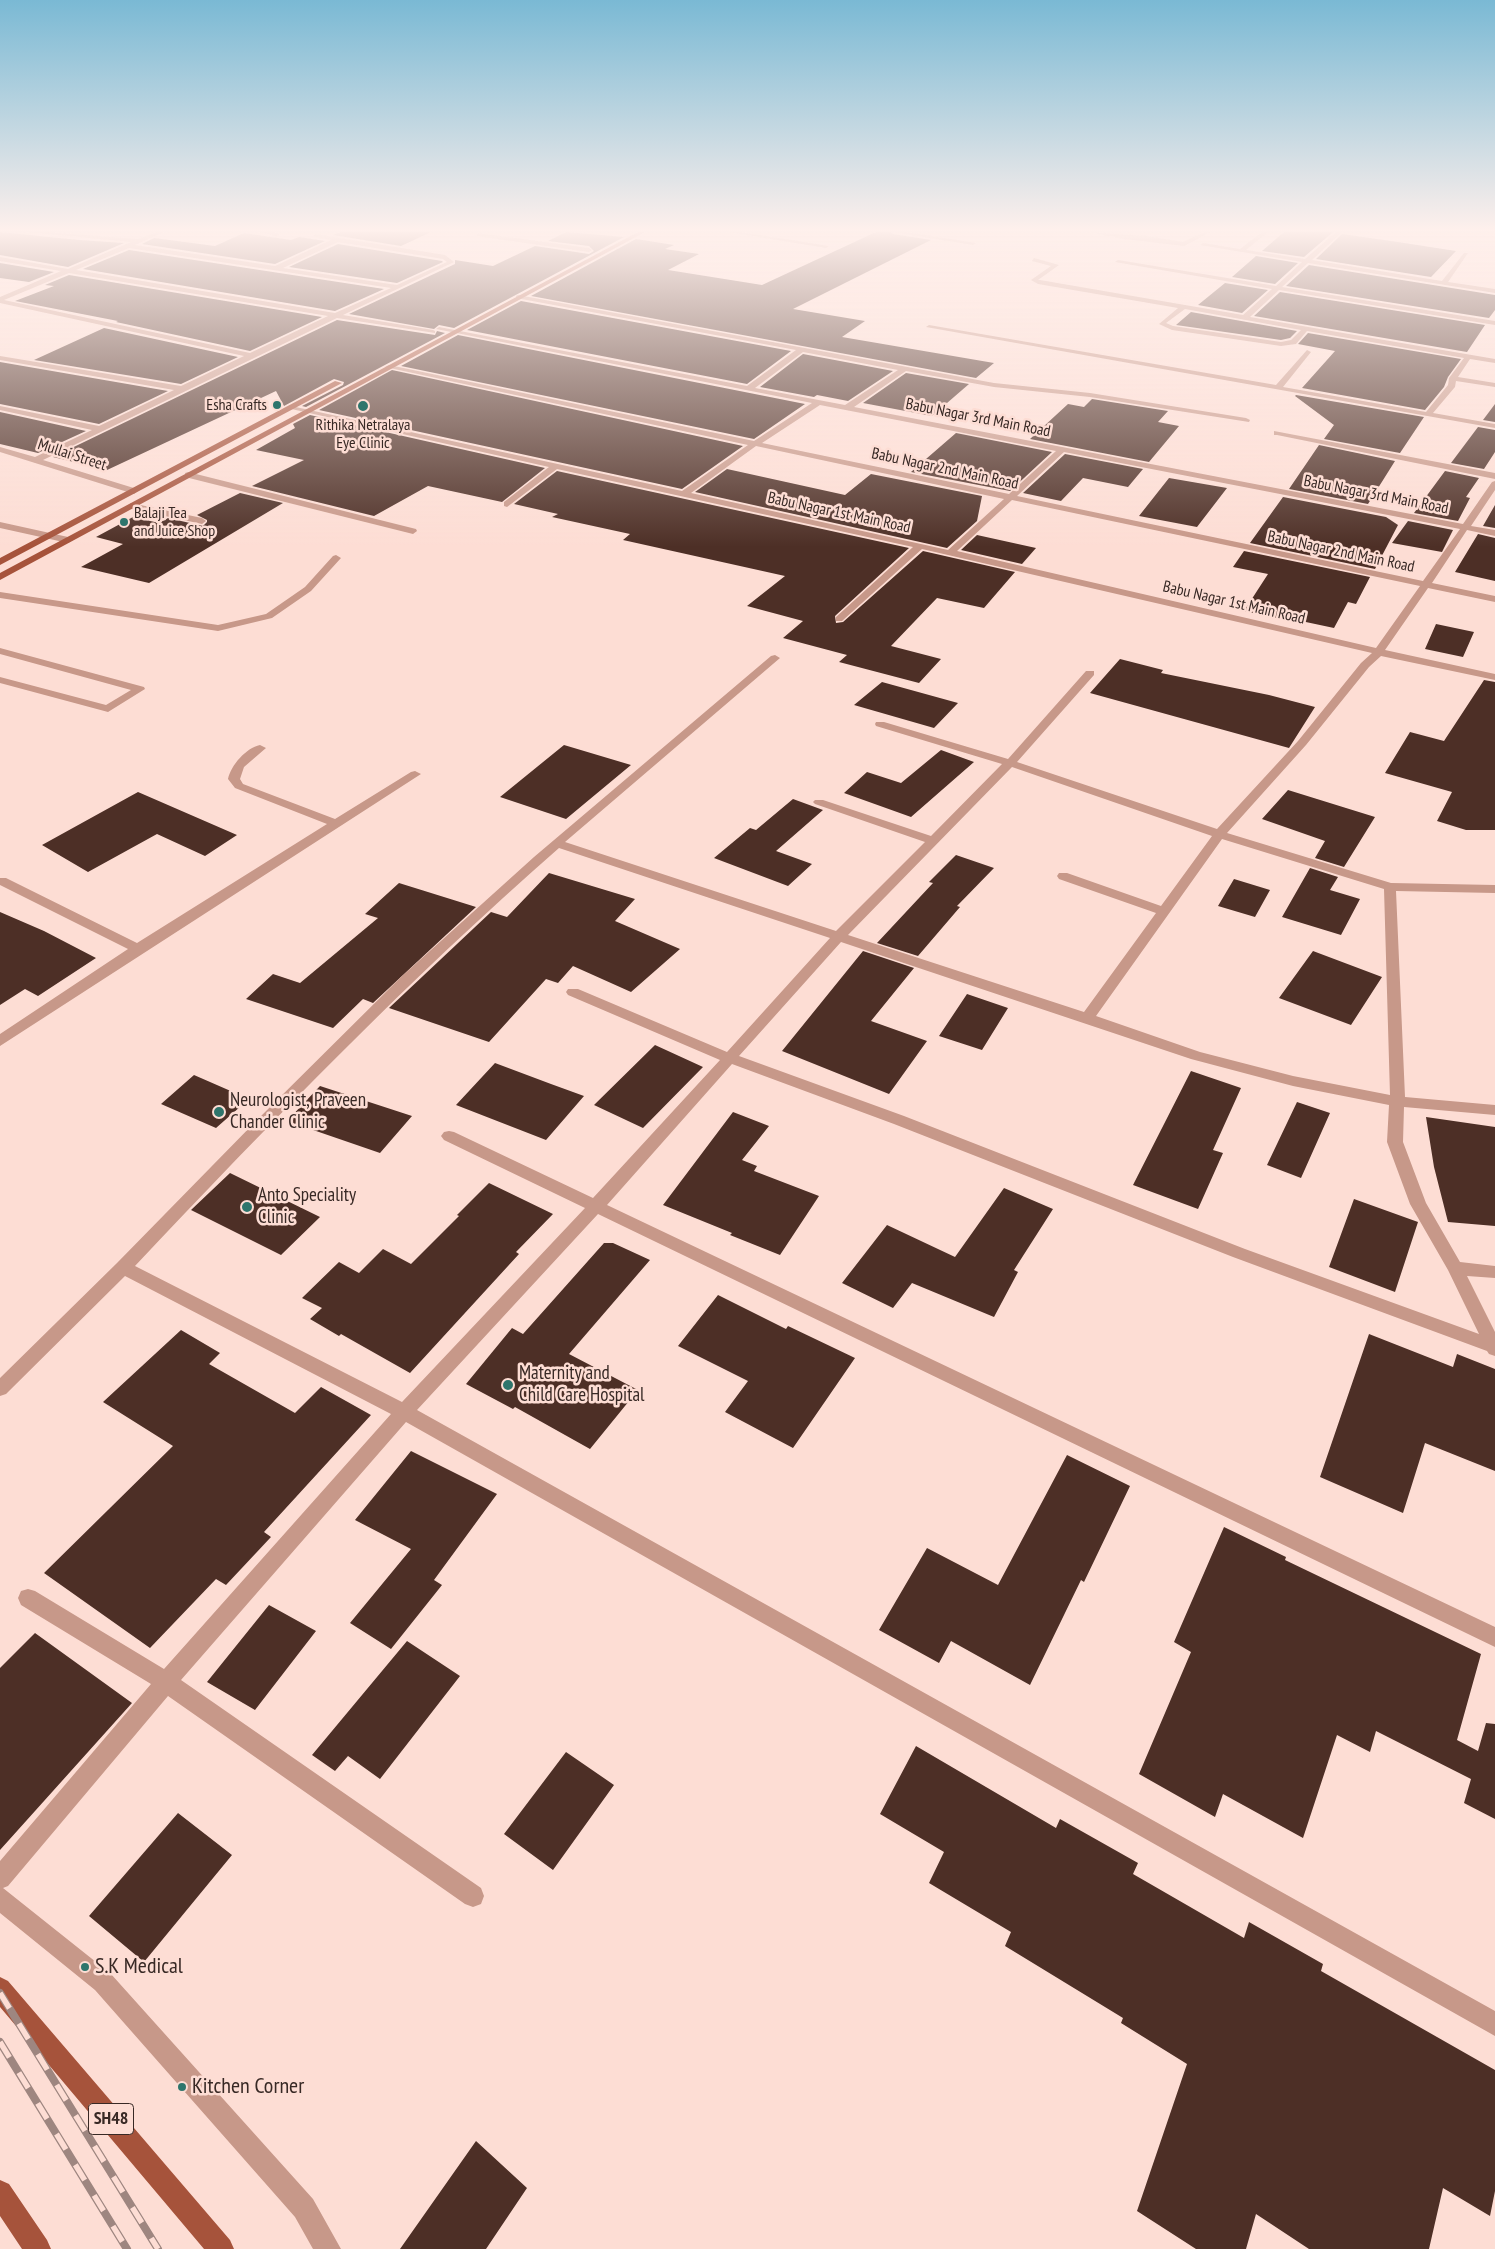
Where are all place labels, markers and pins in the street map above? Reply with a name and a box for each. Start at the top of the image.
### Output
place label: Esha Crafts [206,395,267,415]
marker: Esha Crafts [271,399,283,411]
marker: Rithika Netralaya Eye Clinic [356,399,370,413]
place label: Rithika Netralaya Eye Clinic [315,415,411,453]
place label: Balaji Tea and Juice Shop [134,503,215,541]
marker: Balaji Tea and Juice Shop [118,516,130,528]
place label: Neurologist, Praveen Chander Clinic [230,1090,366,1134]
marker: Neurologist, Praveen Chander Clinic [212,1105,226,1119]
place label: Anto Speciality Clinic [258,1185,356,1229]
marker: Anto Speciality Clinic [240,1200,254,1214]
place label: Maternity and Child Care Hospital [519,1363,644,1407]
marker: Maternity and Child Care Hospital [501,1378,515,1392]
place label: S.K Medical [95,1954,183,1980]
marker: S.K Medical [79,1961,91,1973]
place label: Kitchen Corner [192,2074,304,2100]
marker: Kitchen Corner [176,2081,188,2093]

